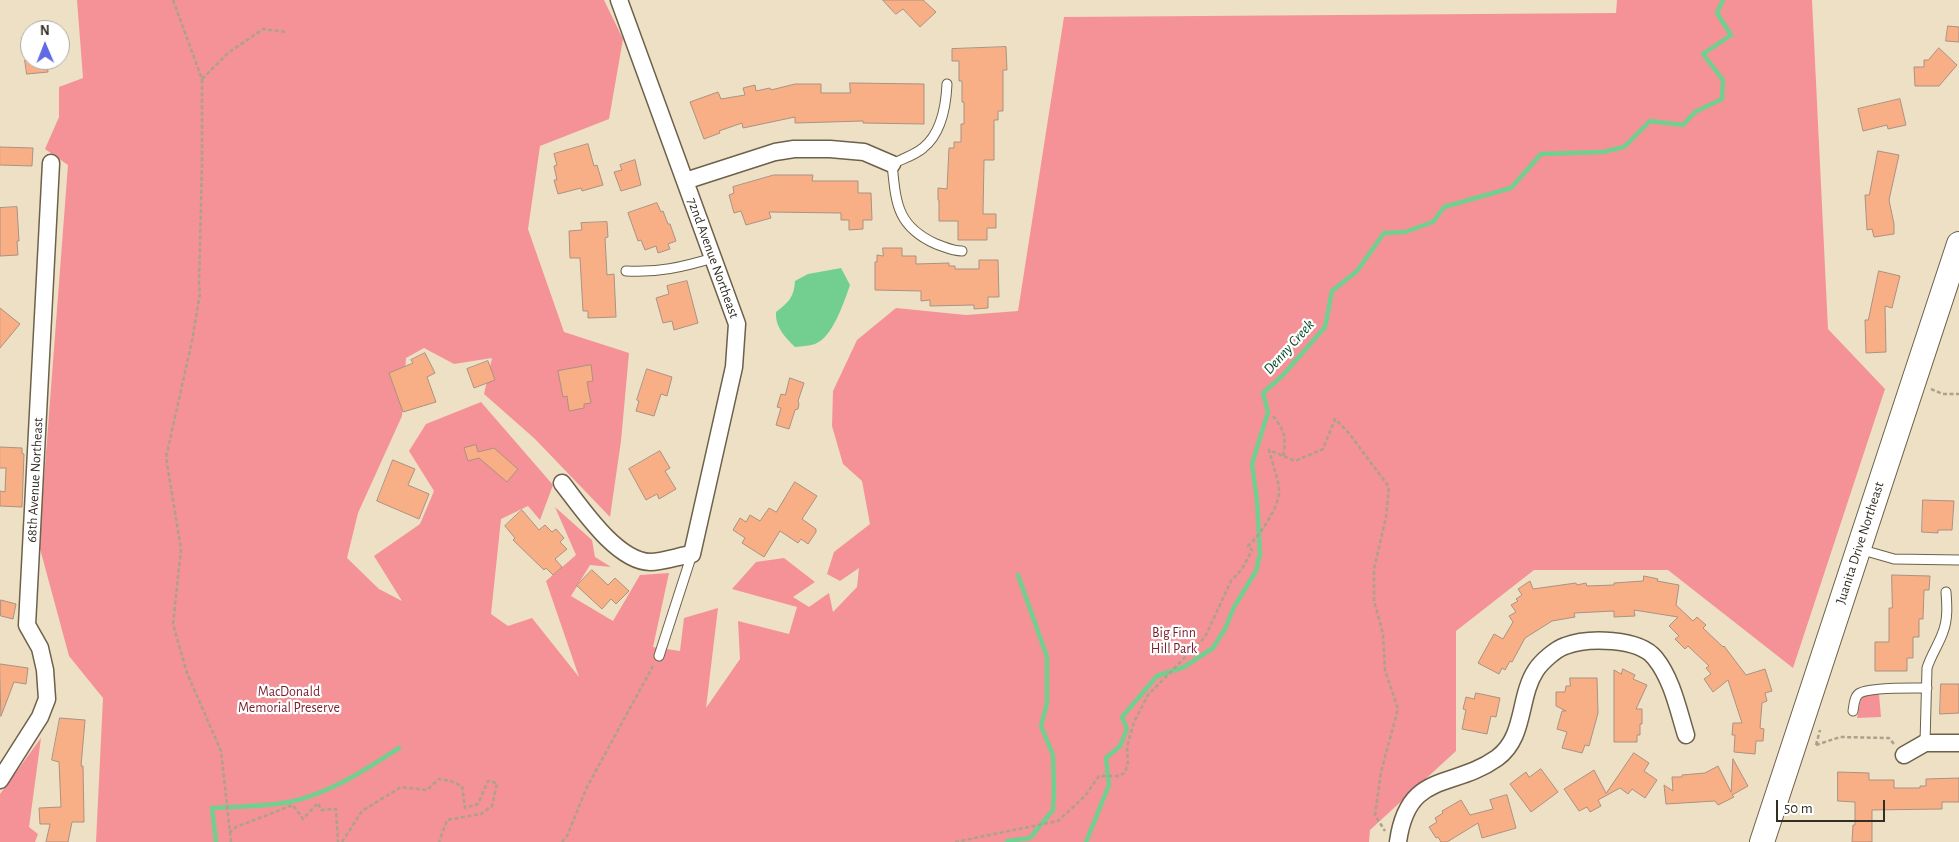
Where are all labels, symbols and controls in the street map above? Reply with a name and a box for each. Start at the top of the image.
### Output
north arrow [20,20,70,70]
text: N [40,24,50,38]
street label: 72nd Avenue Northeast [683,195,743,321]
water label: Denny Creek [1260,316,1318,378]
street label: 68th Avenue Northeast [23,417,47,543]
street label: Juanita Drive Northeast [1832,480,1888,606]
park label: Big Finn Hill Park [1151,625,1197,658]
park label: MacDonald Memorial Preserve [238,684,340,716]
scale bar [1779,790,1888,822]
text: 50 m [1784,801,1813,816]

